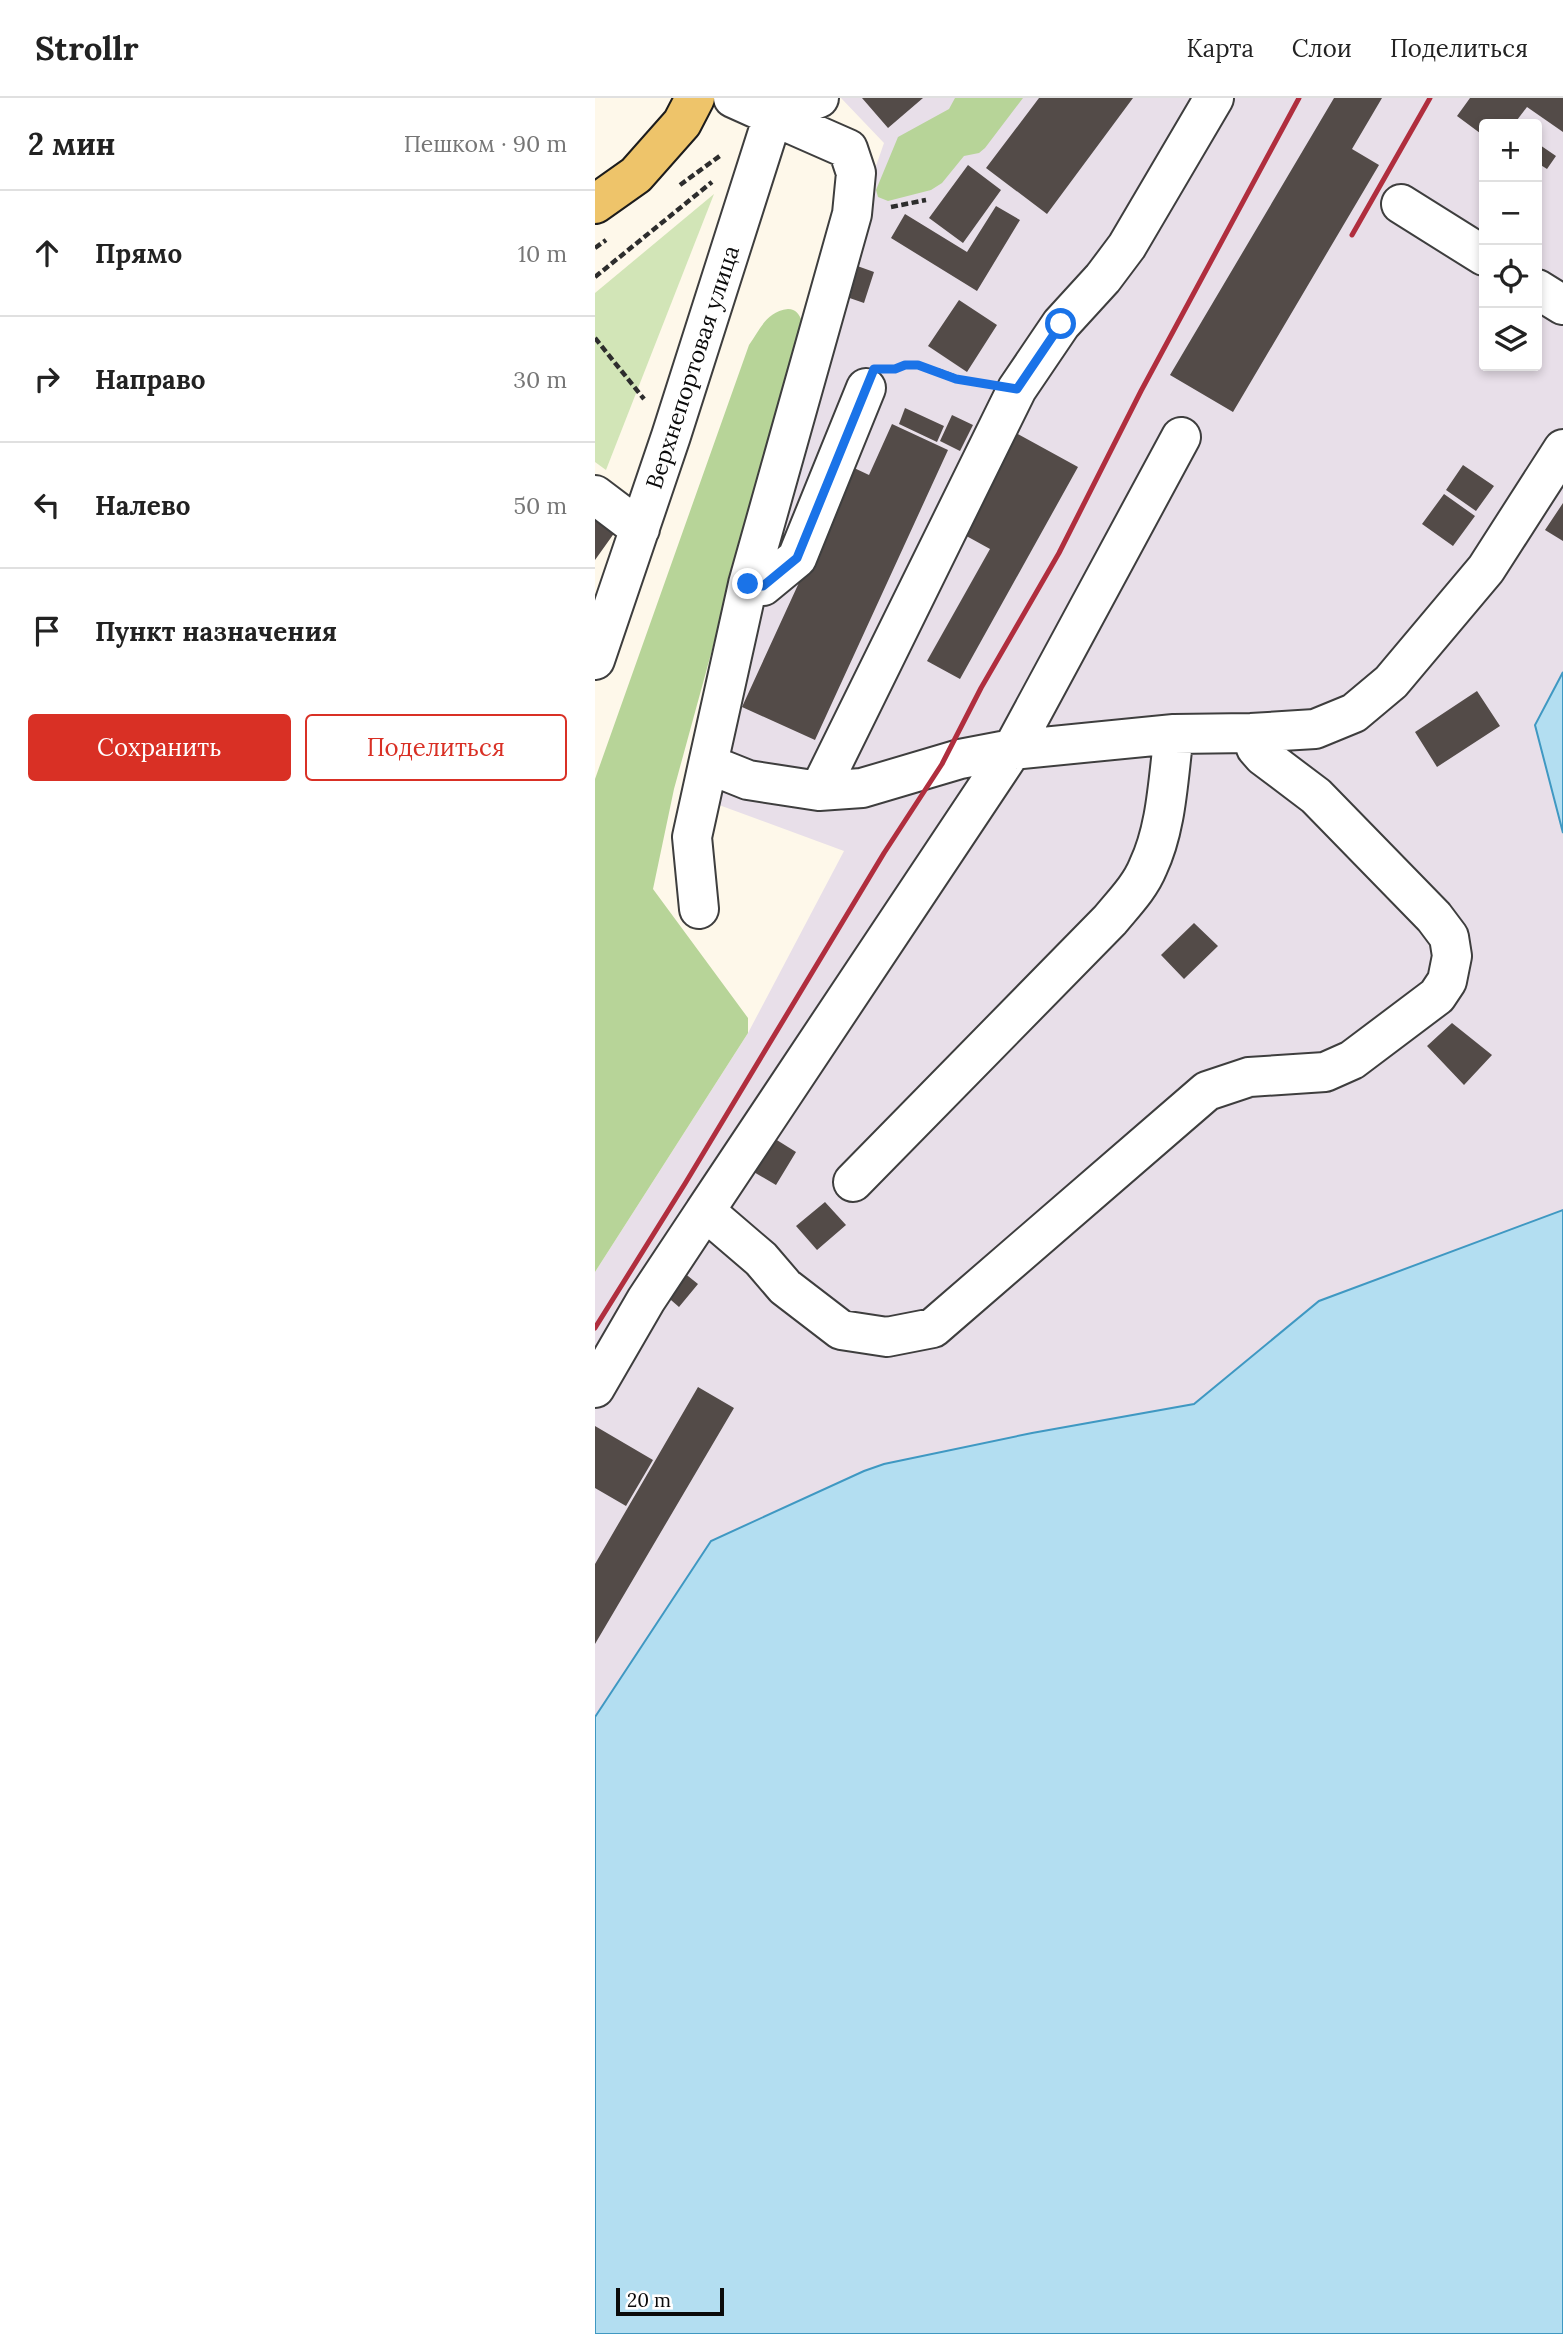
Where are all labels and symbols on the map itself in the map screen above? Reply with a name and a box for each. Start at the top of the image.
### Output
street label: Верхнепортовая улица [639,242,745,492]
route start [1045,308,1076,339]
route end [732,568,763,599]
scale bar [616,2285,725,2317]

